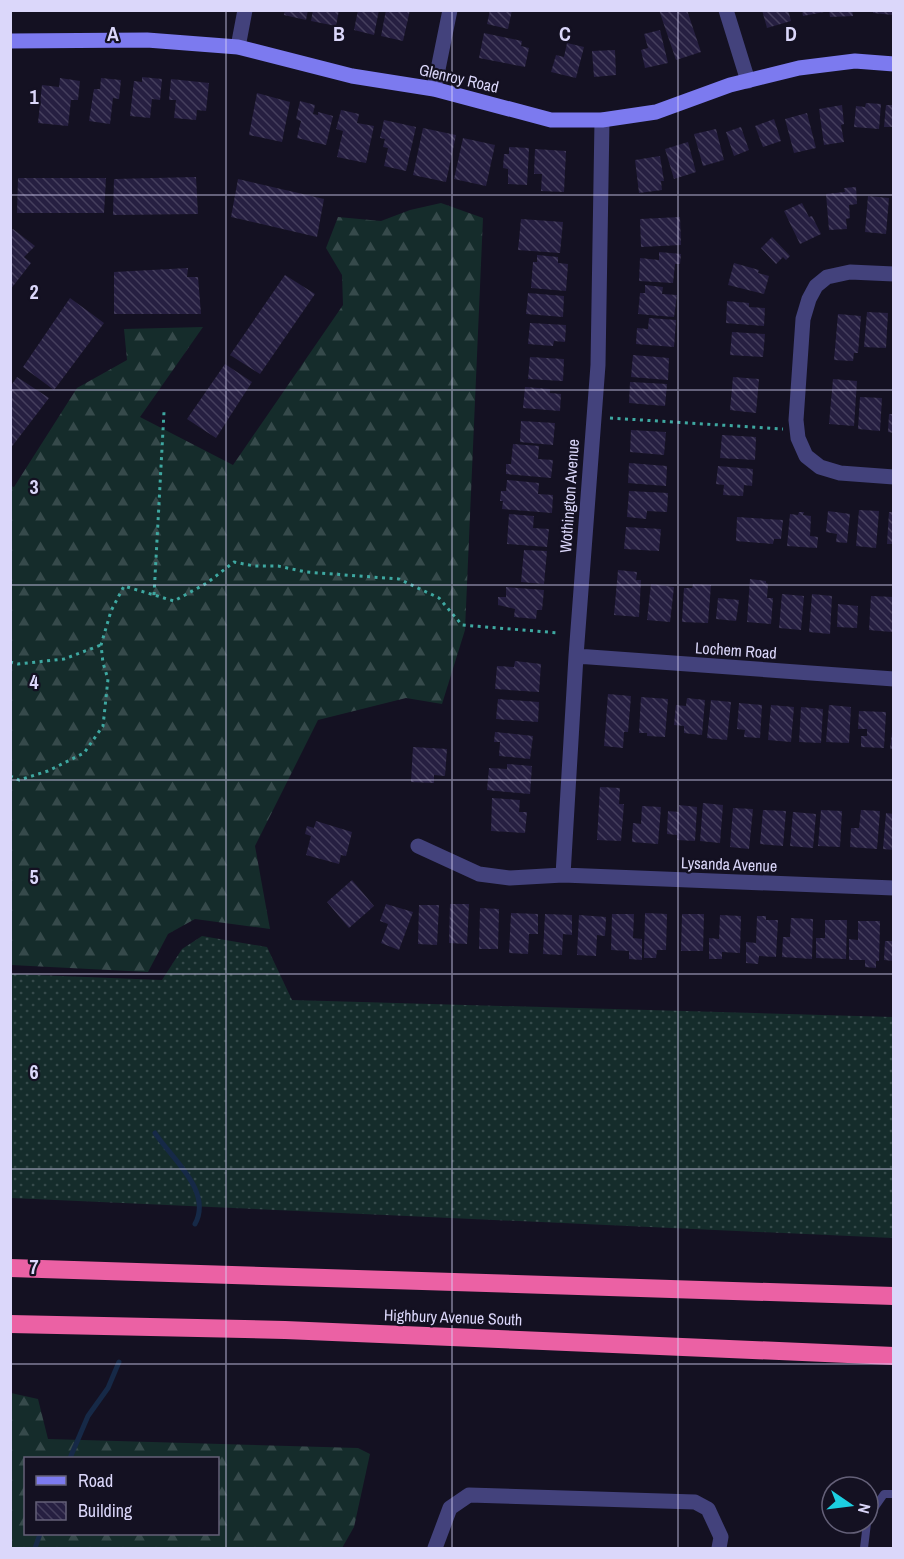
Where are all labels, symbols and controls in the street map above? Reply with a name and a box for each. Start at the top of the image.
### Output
text: A [107,20,119,47]
text: B [333,20,345,47]
text: C [559,20,571,47]
text: D [785,20,797,47]
street label: Glenroy Road [417,58,501,98]
text: 1 [29,83,39,110]
text: 2 [29,278,39,305]
street label: Wothington Avenue [554,438,584,554]
text: 3 [29,473,39,500]
street label: Lochem Road [694,636,778,664]
text: 4 [29,668,39,695]
street label: Lysanda Avenue [680,851,778,877]
text: 5 [29,863,39,890]
text: 6 [29,1058,39,1085]
text: 7 [29,1253,39,1280]
street label: Highbury Avenue South [383,1304,523,1330]
legend [24,1457,219,1535]
text: Road [78,1468,113,1493]
north arrow [820,1475,880,1535]
text: Building [78,1498,133,1523]
text: N [853,1501,876,1516]

